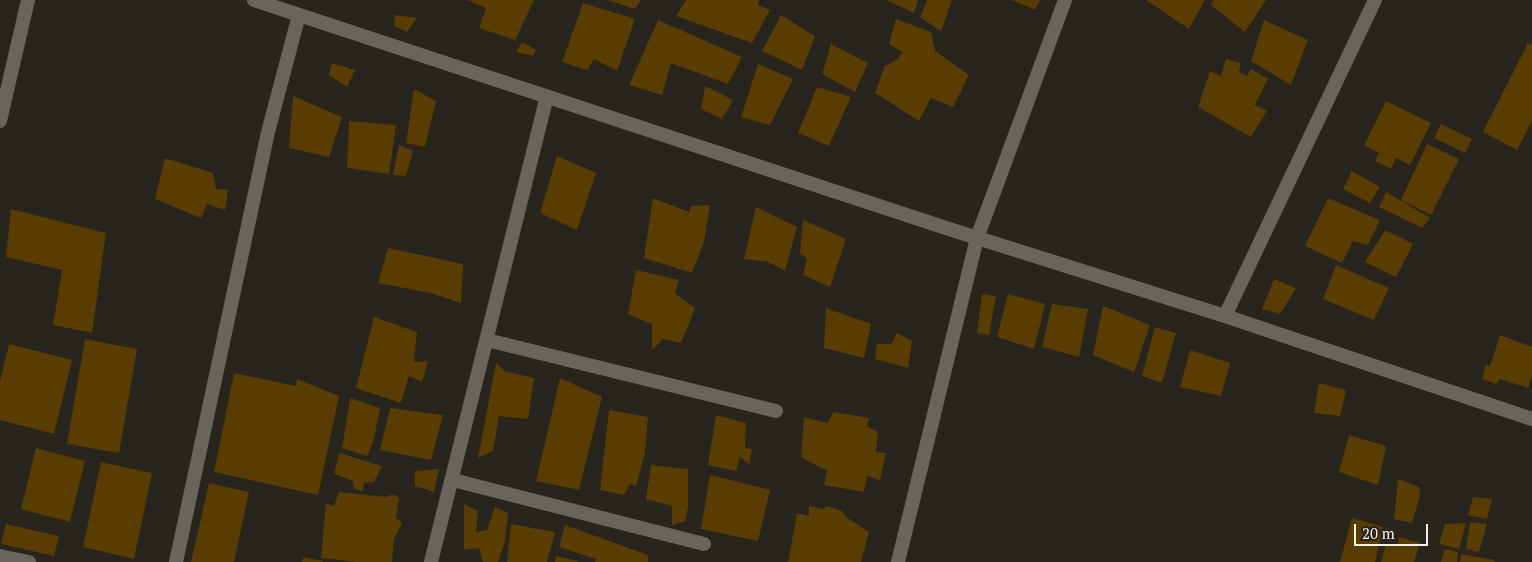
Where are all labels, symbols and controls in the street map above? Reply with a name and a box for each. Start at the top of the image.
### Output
scale bar [1357,514,1431,546]
text: 20 m [1362,523,1395,543]

